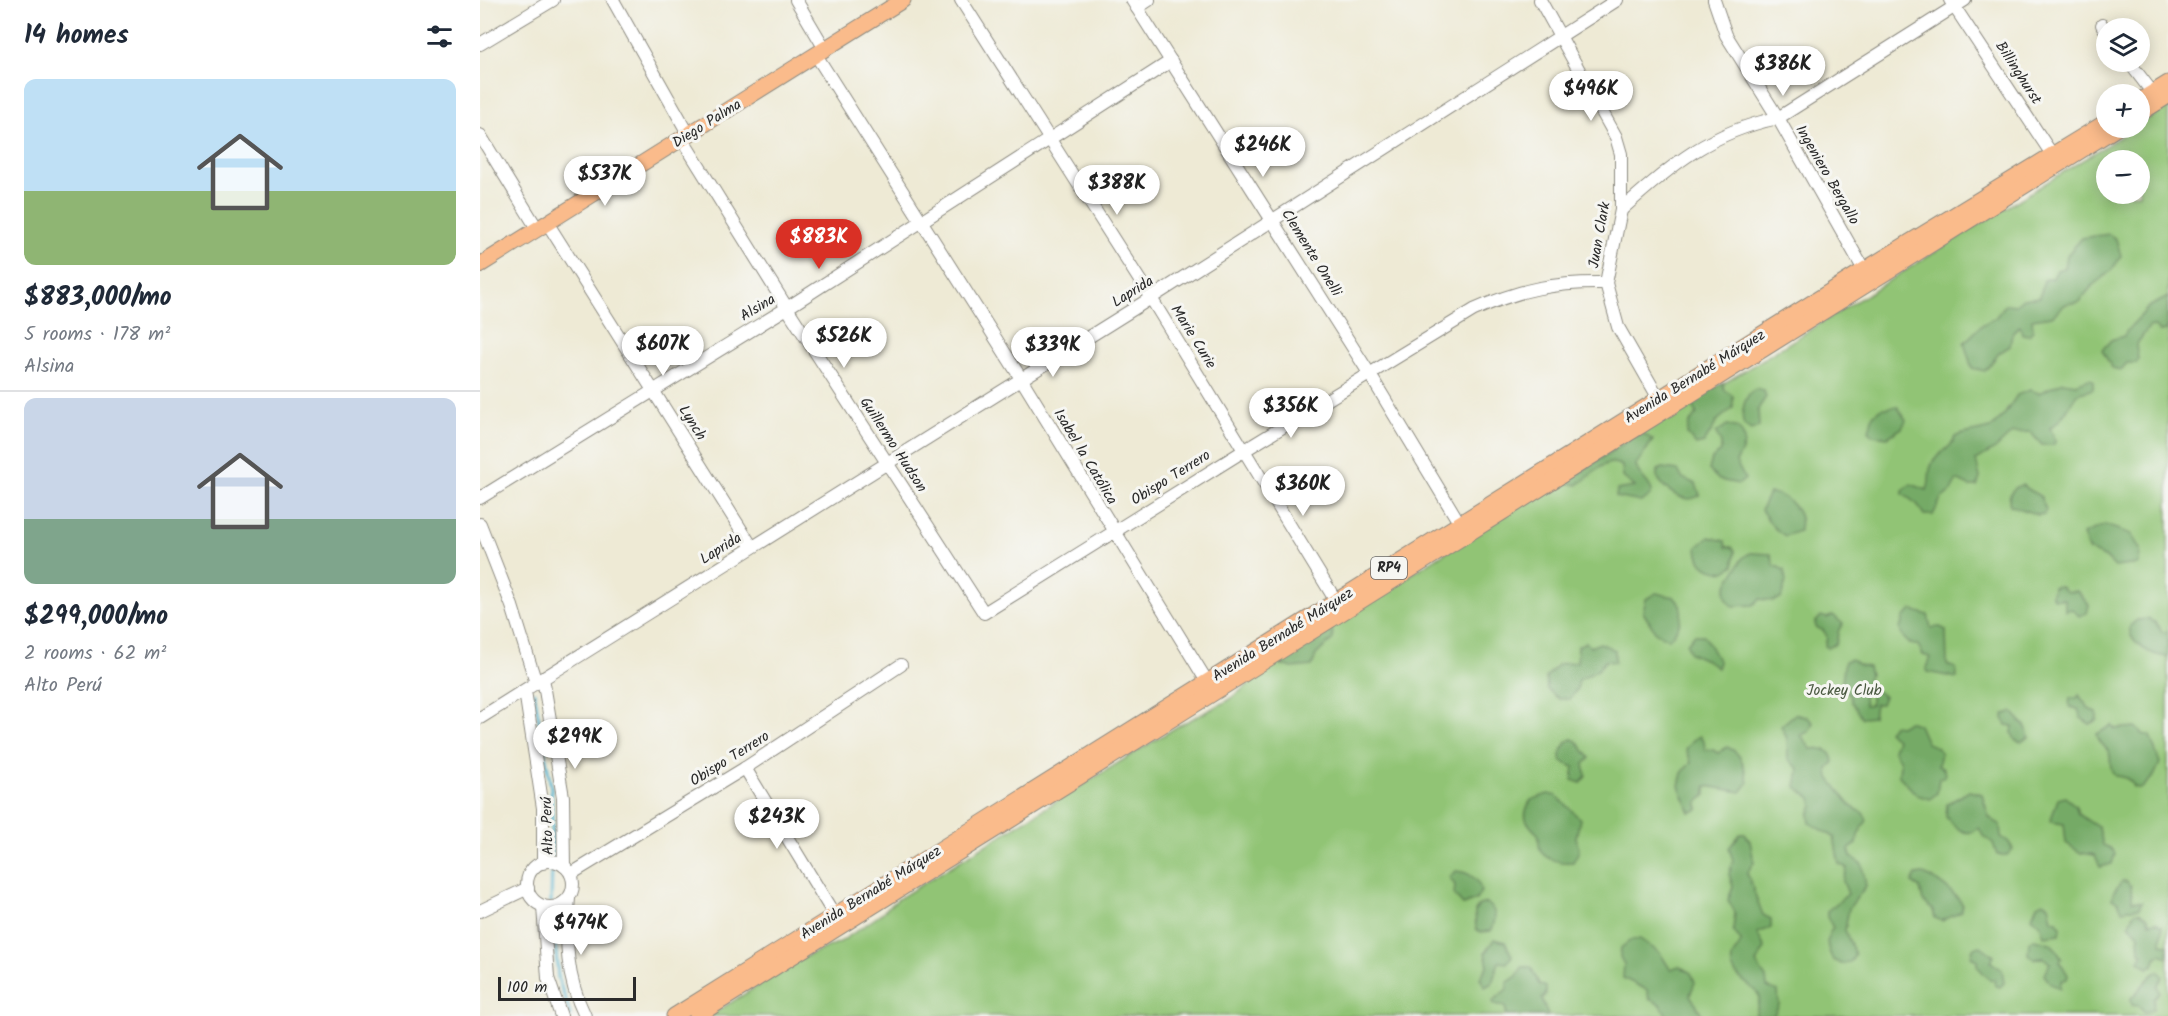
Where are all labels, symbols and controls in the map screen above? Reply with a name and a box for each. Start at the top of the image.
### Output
text: 14 homes [24,15,129,57]
map controls [2096,18,2150,204]
button: layers [2096,18,2150,72]
icon: filters [423,20,456,53]
street label: Billinghurst [1988,36,2048,110]
pin: $386K [1741,46,1825,97]
text: $386K [1754,49,1812,81]
pin: $496K [1549,71,1633,122]
text: $496K [1563,74,1619,106]
button: + [2096,84,2150,138]
street label: Diego Palma [668,93,746,155]
icon: home [186,118,294,226]
street label: Ingeniero Bergallo [1789,120,1866,230]
pin: $246K [1221,127,1305,178]
text: $246K [1234,130,1292,162]
button: − [2096,150,2150,204]
pin: $537K [563,156,647,207]
text: $537K [578,159,632,191]
pin: $388K [1075,165,1159,216]
text: $388K [1088,168,1146,200]
street label: Juan Clark [1582,199,1618,270]
street label: Clemente Onelli [1274,204,1348,303]
pin: $883K [777,219,861,270]
text: $883K [790,222,848,254]
street label: Laprida [1107,270,1159,314]
text: $883,000/mo [24,277,172,319]
street label: Alsina [736,288,780,328]
street label: Marie Curie [1164,300,1222,374]
pin: $526K [802,318,886,369]
text: 5 rooms · 178 m² [24,319,170,351]
text: $526K [816,321,872,353]
street label: Avenida Bernabé Márquez [1620,324,1771,430]
pin: $607K [621,326,705,377]
pin: $339K [1011,327,1095,378]
text: $607K [636,329,690,361]
text: $339K [1025,330,1081,362]
text: Alsina [24,351,74,383]
pin: $356K [1249,388,1333,439]
text: $356K [1263,391,1319,423]
street label: Guillermo Hudson [853,392,933,498]
street label: Lynch [672,401,712,445]
street label: Isabel la Católica [1047,404,1123,510]
icon: home [186,437,294,545]
street label: Obispo Terrero [1126,444,1216,512]
pin: $360K [1261,466,1345,517]
text: $360K [1275,469,1331,501]
street label: Laprida [695,527,747,571]
road number: RP4 [1371,557,1407,579]
street label: Avenida Bernabé Márquez [1208,582,1359,688]
text: $299,000/mo [24,596,168,638]
text: 2 rooms · 62 m² [24,638,166,670]
text: Alto Perú [24,670,102,702]
park label: Jockey Club [1806,679,1882,703]
pin: $299K [533,719,617,770]
text: $299K [547,722,603,754]
street label: Obispo Terrero [685,725,775,793]
street label: Alto Perú [535,796,561,856]
pin: $243K [735,799,819,850]
text: $243K [748,802,806,834]
street label: Avenida Bernabé Márquez [796,840,947,946]
pin: $474K [539,905,623,956]
text: $474K [553,908,609,940]
scale bar [498,974,636,1002]
text: 100 m [507,975,547,1000]

